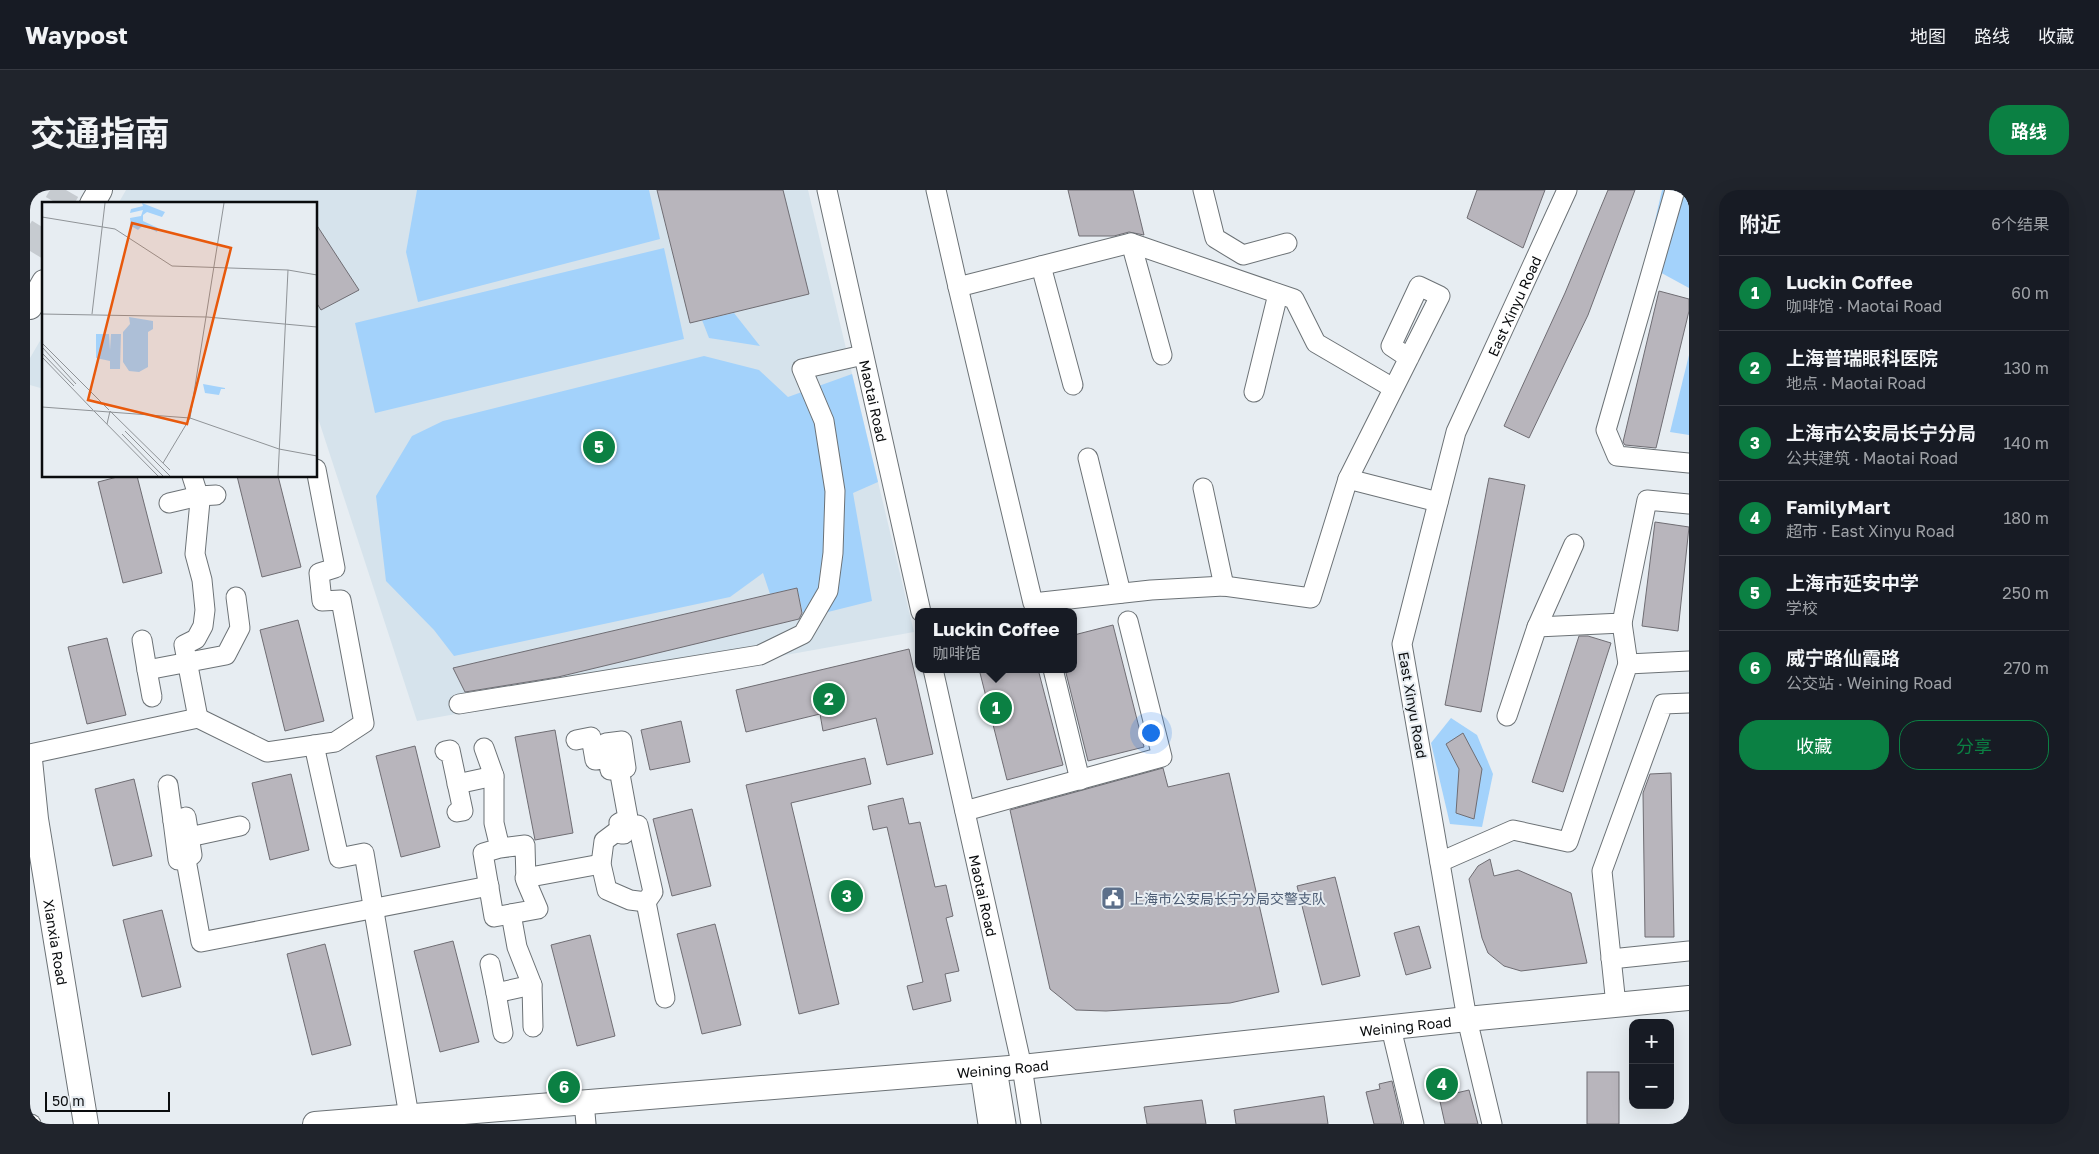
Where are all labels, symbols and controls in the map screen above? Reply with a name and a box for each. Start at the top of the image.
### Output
text: Waypost [25,20,128,49]
text: 地图 [1910,25,1946,47]
text: 路线 [1974,25,2010,47]
text: 收藏 [2038,25,2074,47]
button: 路线 [1989,105,2069,155]
text: 交通指南 [30,112,170,154]
inset map [42,202,318,478]
text: 附近 [1739,211,1781,237]
text: 6个结果 [1991,214,2049,234]
street label: East Xinyu Road [1484,253,1544,359]
text: Luckin Coffee [1786,270,1913,293]
text: 1 [1751,283,1759,303]
text: 60 m [2011,283,2049,303]
text: 咖啡馆 · Maotai Road [1786,296,1942,316]
text: 上海普瑞眼科医院 [1786,346,1938,369]
street label: Maotai Road [857,358,891,443]
text: 2 [1750,358,1760,378]
text: 130 m [2004,358,2049,378]
text: 地点 · Maotai Road [1786,373,1926,393]
text: 上海市公安局长宁分局 [1786,421,1976,444]
pin: 5 [583,428,615,466]
text: 3 [1750,433,1760,453]
text: 140 m [2003,433,2049,453]
text: 公共建筑 · Maotai Road [1786,448,1958,468]
text: FamilyMart [1786,495,1890,518]
text: 4 [1750,508,1760,528]
text: 180 m [2003,508,2049,528]
text: 超市 · East Xinyu Road [1786,521,1955,541]
text: 上海市延安中学 [1786,571,1919,594]
text: 5 [1750,583,1760,603]
text: 250 m [2002,583,2049,603]
text: 学校 [1786,598,1818,618]
popup [915,608,1077,673]
text: Luckin Coffee [933,617,1059,640]
text: 咖啡馆 [933,643,981,663]
text: 威宁路仙霞路 [1786,646,1900,669]
street label: East Xinyu Road [1395,650,1431,760]
text: 6 [1750,658,1760,678]
text: 270 m [2003,658,2049,678]
text: 公交站 · Weining Road [1786,673,1952,693]
pin: 2 [813,680,845,718]
pin: 1 [980,689,1012,727]
your location [1138,720,1164,746]
button: 收藏 [1739,720,1889,770]
button: 分享 [1899,720,2049,770]
street label: Maotai Road [966,853,1001,938]
pin: 3 [831,877,863,915]
public building icon: 上海市公安局长宁分局交警支队 [1100,885,1126,911]
place label: 上海市公安局长宁分局交警支队 [1130,890,1326,907]
street label: Xianxia Road [41,898,72,986]
street label: Weining Road [1359,1012,1452,1039]
map controls [1629,1019,1674,1109]
button: + [1629,1019,1674,1064]
street label: Weining Road [956,1056,1050,1081]
button: − [1629,1064,1674,1109]
pin: 4 [1426,1065,1458,1103]
pin: 6 [548,1068,580,1106]
scale bar [45,1089,170,1112]
text: 50 m [52,1092,85,1109]

